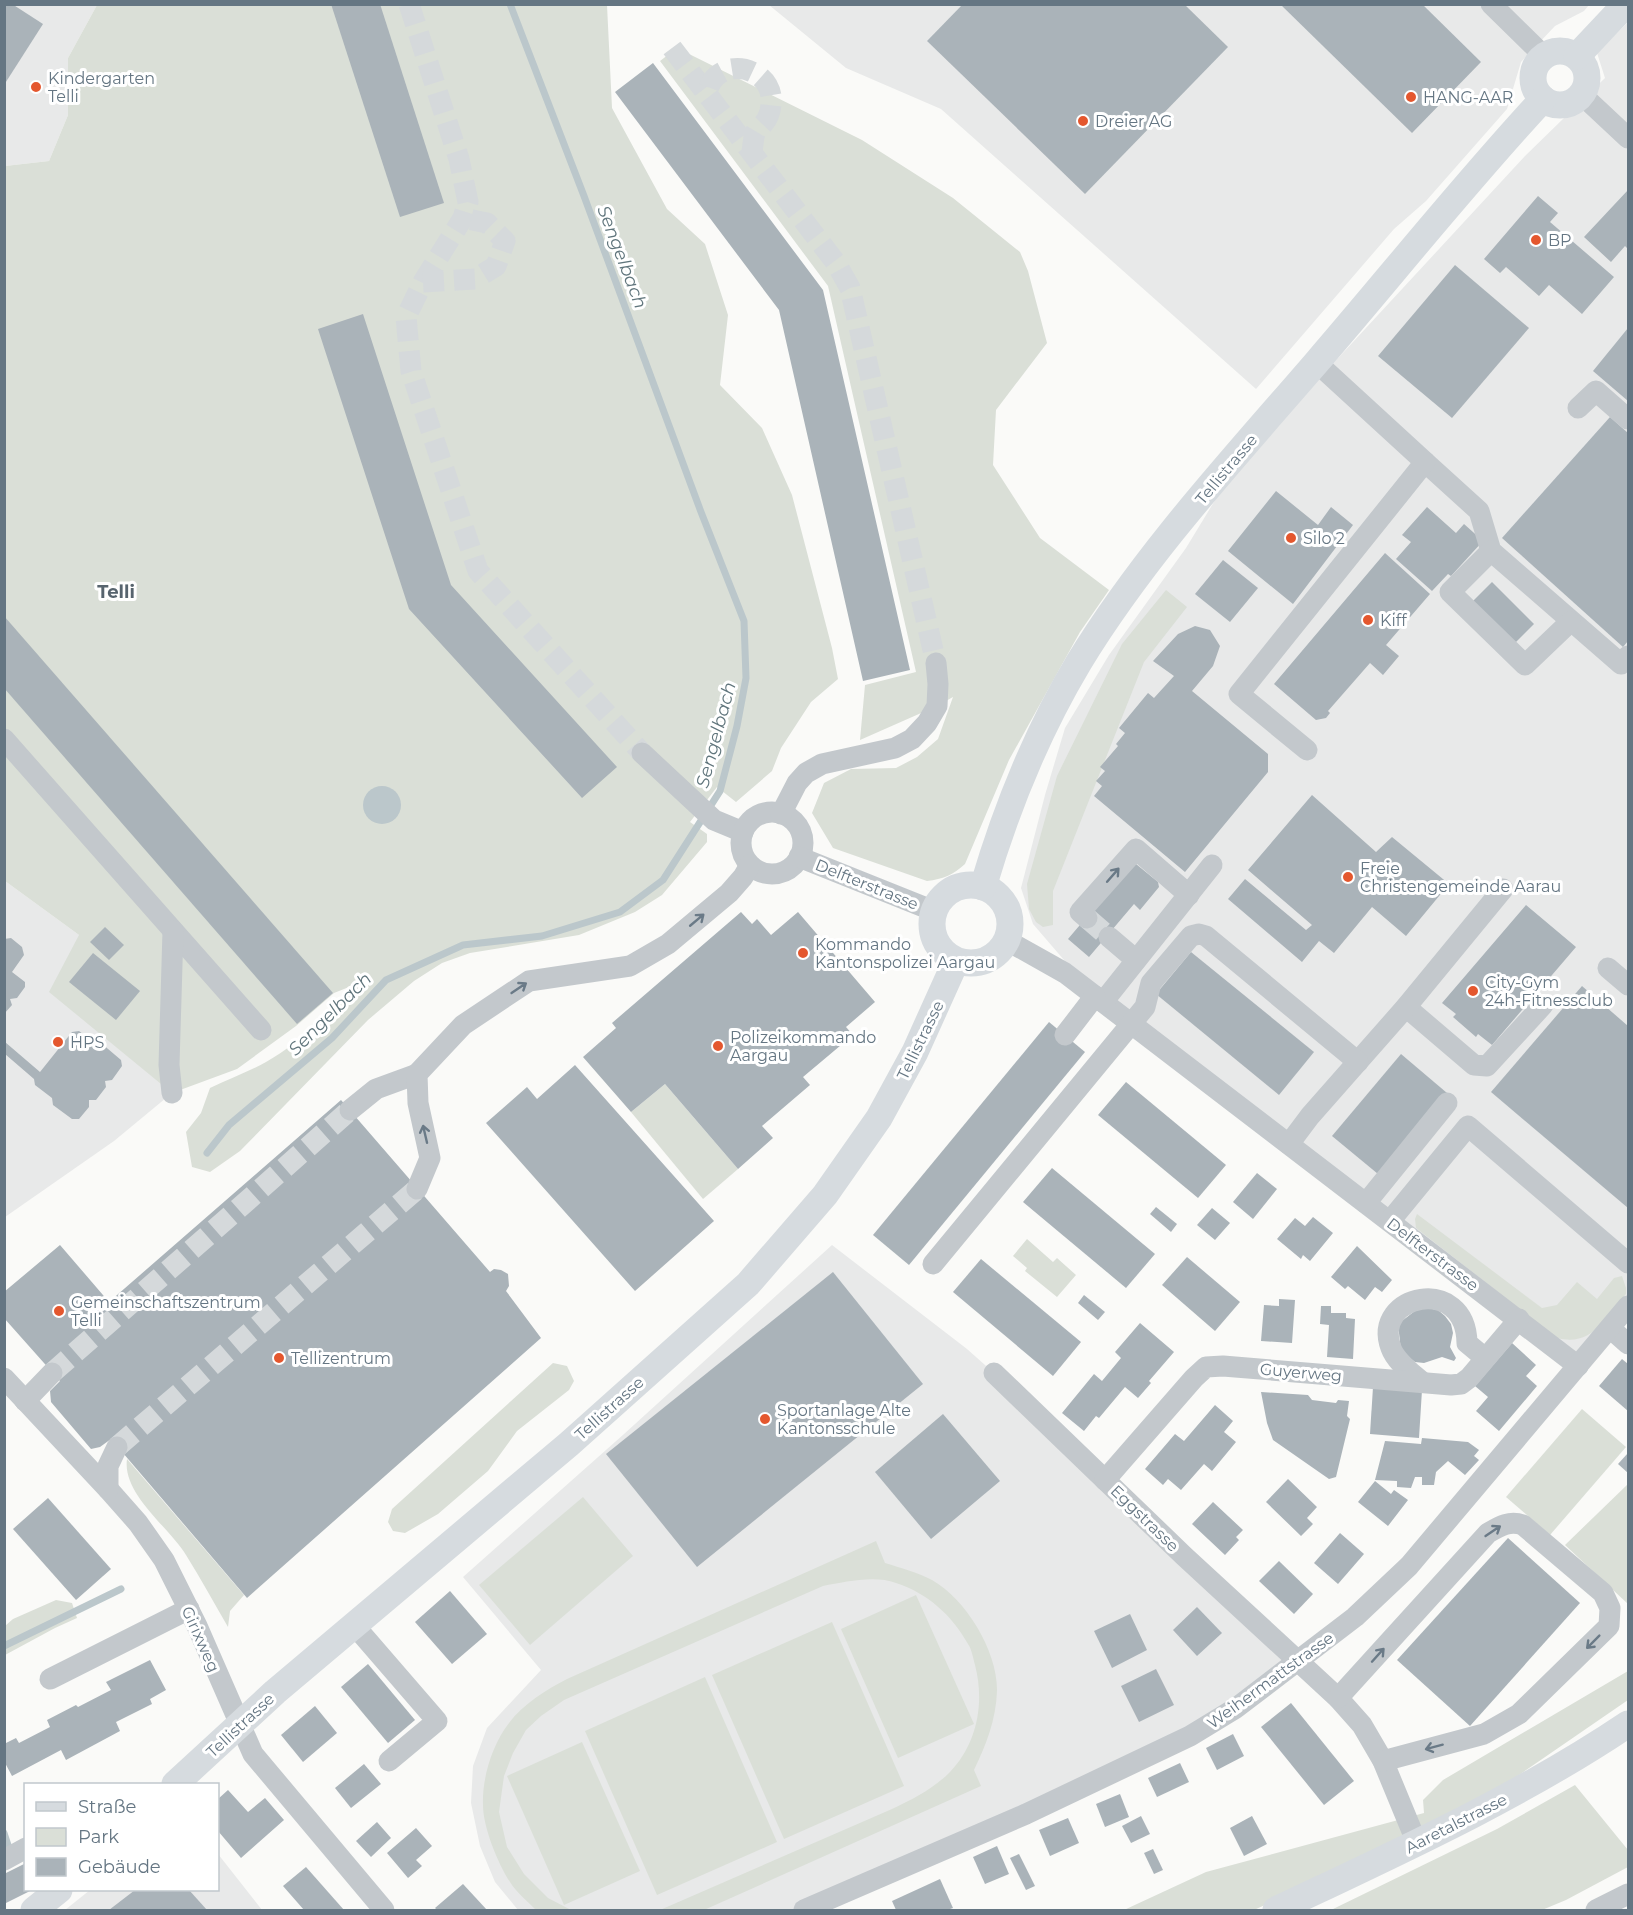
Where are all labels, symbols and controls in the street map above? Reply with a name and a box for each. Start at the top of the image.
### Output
place label: Kindergarten Telli [48,69,155,106]
marker: Kindergarten Telli [29,80,43,94]
place label: HANG-AAR [1423,88,1513,107]
marker: HANG-AAR [1404,90,1418,104]
place label: Dreier AG [1095,112,1172,131]
marker: Dreier AG [1076,114,1090,128]
water label: Sengelbach [592,202,652,312]
place label: BP [1548,231,1572,250]
marker: BP [1529,233,1543,247]
street label: Tellistrasse [1192,430,1261,508]
place label: Silo 2 [1303,529,1345,548]
marker: Silo 2 [1284,531,1298,545]
district label: Telli [97,581,135,603]
place label: Kiff [1380,611,1407,630]
marker: Kiff [1361,613,1375,627]
water label: Sengelbach [691,680,741,790]
street label: Delfterstrasse [812,855,921,914]
place label: Freie Christengemeinde Aarau [1360,859,1561,896]
one-way arrow [1106,868,1120,883]
marker: Freie Christengemeinde Aarau [1341,870,1355,884]
one-way arrow [689,913,705,926]
place label: Kommando Kantonspolizei Aargau [815,935,995,972]
marker: Kommando Kantonspolizei Aargau [796,946,810,960]
water label: Sengelbach [284,968,376,1060]
place label: City-Gym 24h-Fitnessclub [1485,973,1613,1010]
one-way arrow [511,981,528,994]
marker: City-Gym 24h-Fitnessclub [1466,984,1480,998]
street label: Tellistrasse [893,998,948,1083]
place label: Polizeikommando Aargau [730,1028,876,1065]
place label: HPS [70,1033,104,1052]
marker: HPS [51,1035,65,1049]
marker: Polizeikommando Aargau [711,1039,725,1053]
one-way arrow [418,1124,430,1143]
street label: Delfterstrasse [1383,1214,1482,1295]
place label: Gemeinschaftszentrum Telli [71,1293,261,1330]
marker: Gemeinschaftszentrum Telli [52,1304,66,1318]
place label: Tellizentrum [291,1349,391,1368]
marker: Tellizentrum [272,1351,286,1365]
street label: Guyerweg [1259,1359,1343,1386]
street label: Tellistrasse [571,1373,648,1444]
place label: Sportanlage Alte Kantonsschule [777,1401,911,1438]
marker: Sportanlage Alte Kantonsschule [758,1412,772,1426]
street label: Eggstrasse [1107,1481,1183,1556]
one-way arrow [1484,1525,1501,1537]
street label: Girixweg [178,1603,223,1675]
street label: Weihermattstrasse [1203,1628,1337,1733]
one-way arrow [1585,1634,1600,1649]
one-way arrow [1371,1647,1385,1662]
street label: Tellistrasse [203,1689,278,1762]
one-way arrow [1425,1742,1444,1754]
legend [24,1783,219,1891]
street label: Aaretalstrasse [1402,1790,1510,1857]
text: Straße [78,1796,137,1818]
text: Park [78,1826,119,1848]
text: Gebäude [78,1856,161,1878]

